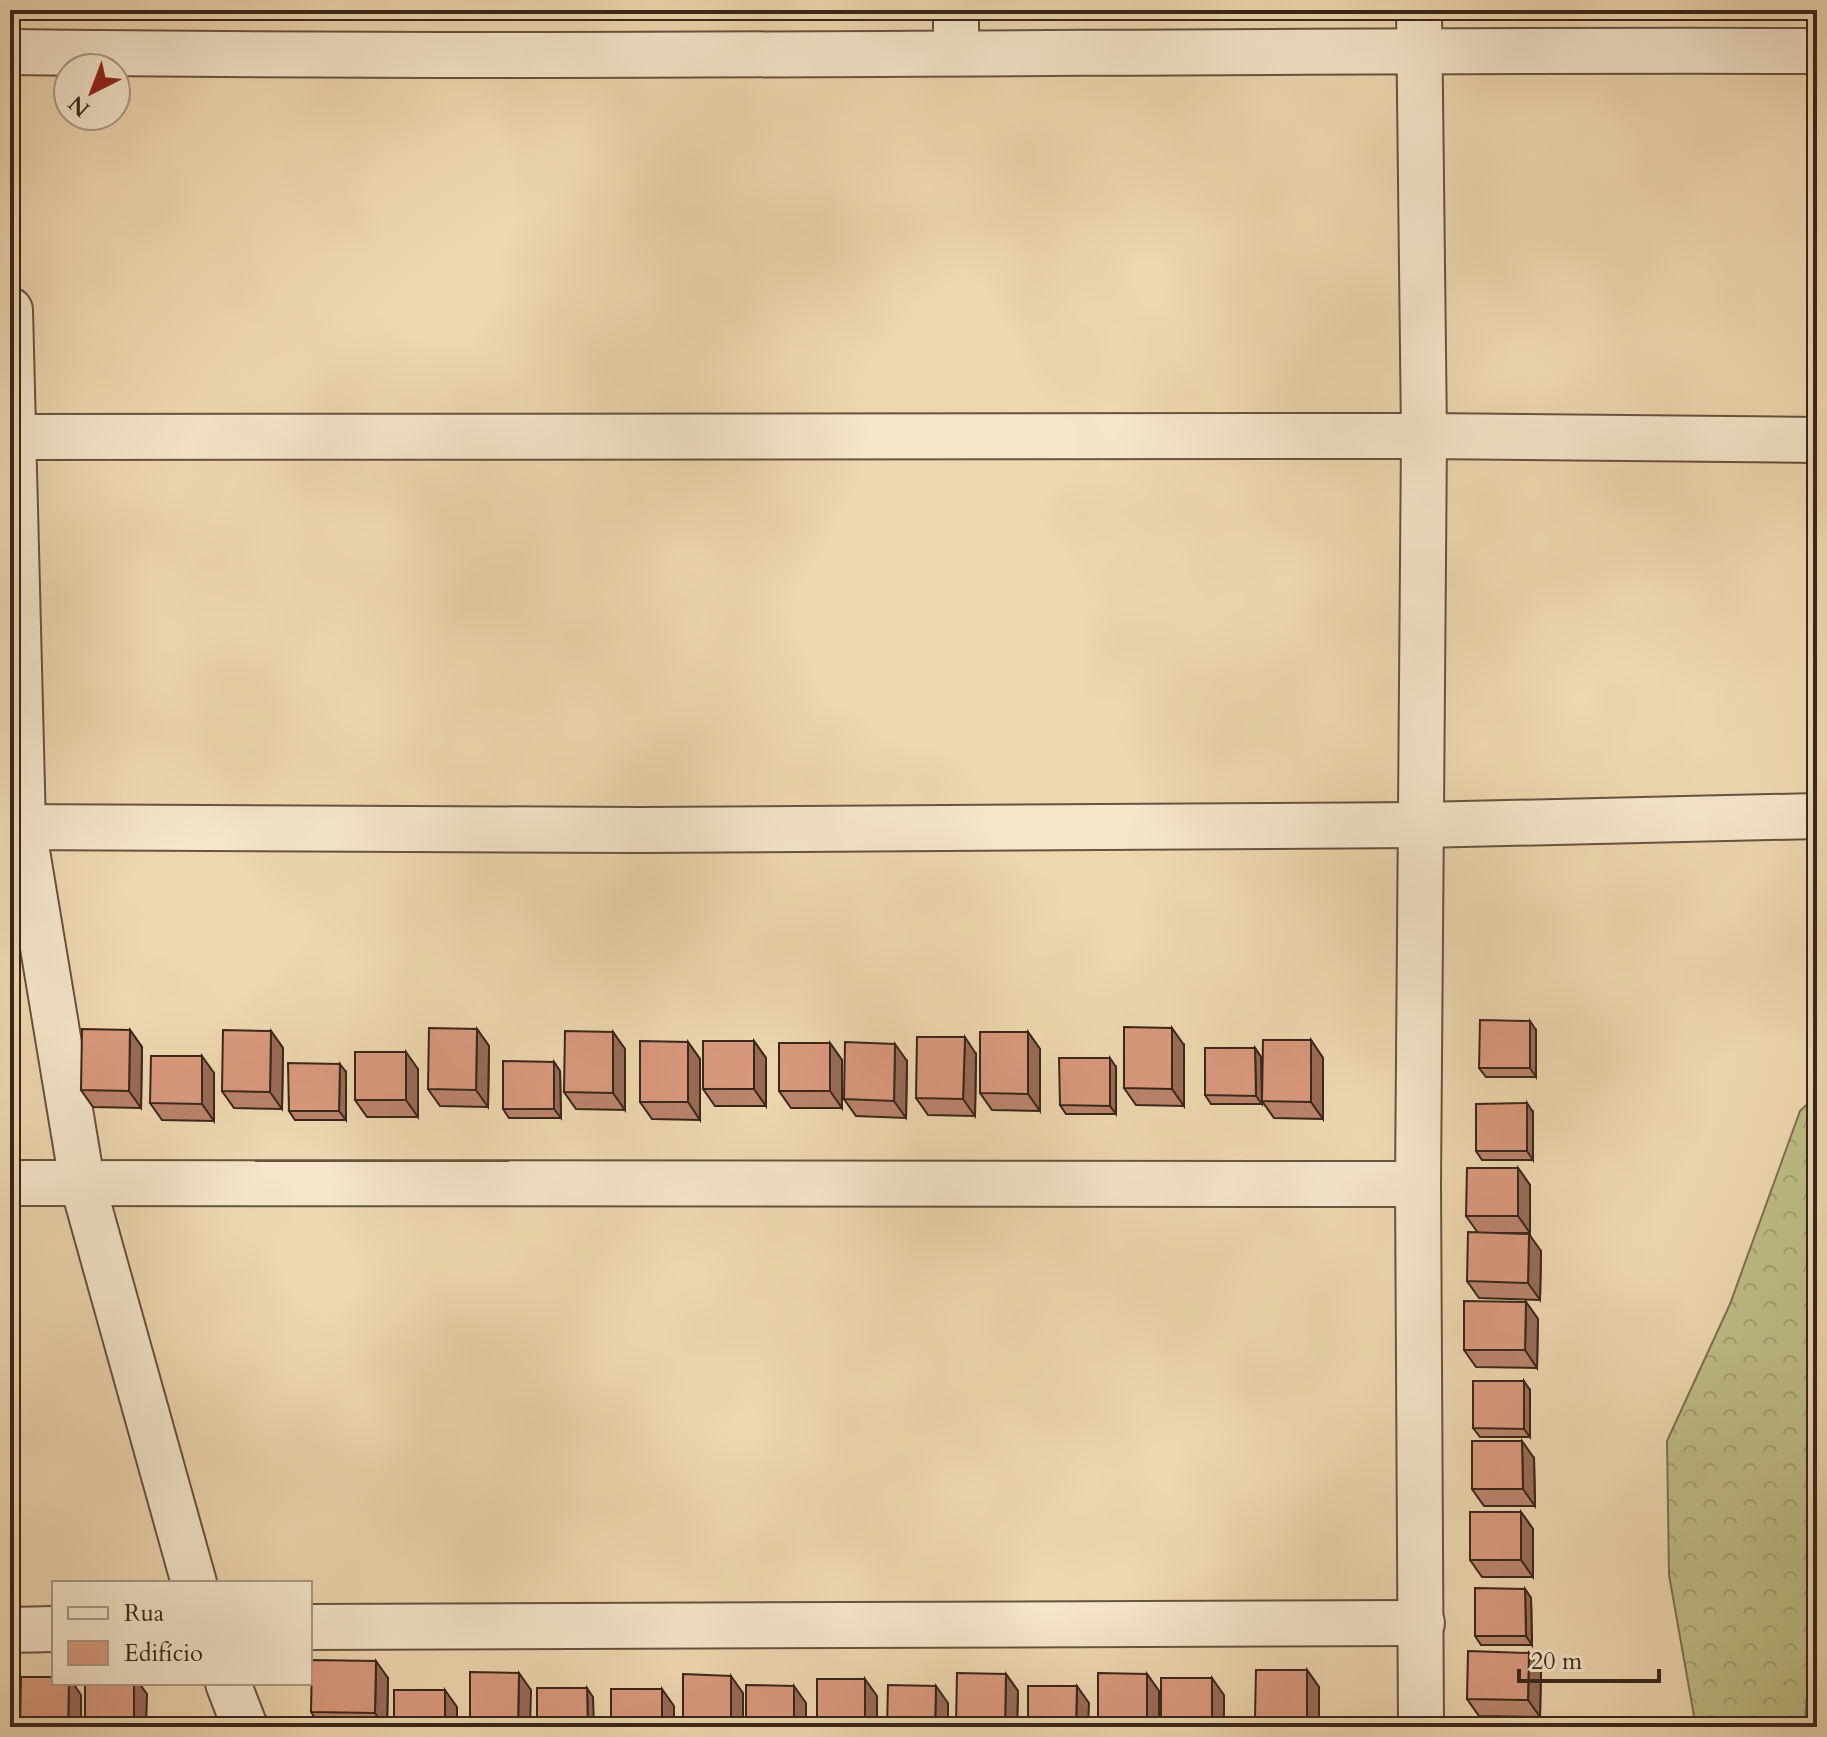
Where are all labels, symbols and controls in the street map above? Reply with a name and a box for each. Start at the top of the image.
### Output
north arrow [52,52,132,132]
text: N [62,89,96,124]
legend [52,1581,312,1685]
text: Rua [124,1597,165,1630]
scale bar [1519,1633,1659,1683]
text: Edifício [124,1637,203,1670]
text: 20 m [1531,1645,1583,1678]

